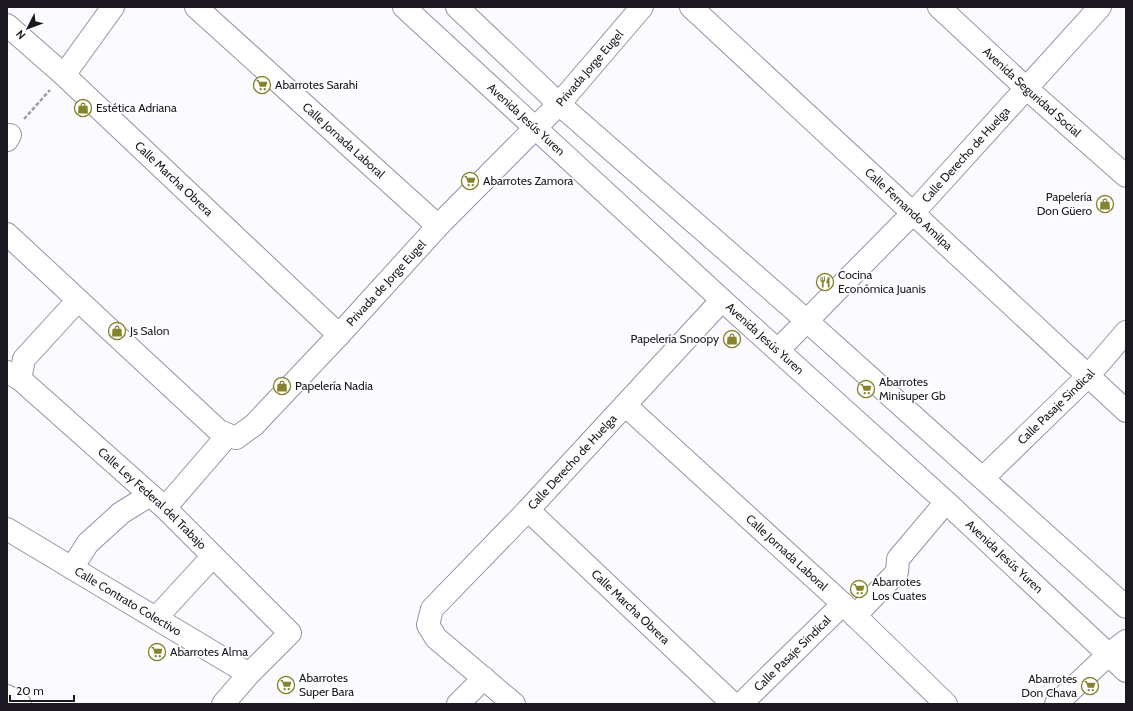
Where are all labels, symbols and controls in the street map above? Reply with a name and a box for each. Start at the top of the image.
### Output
north arrow [8,8,48,48]
text: N [13,27,28,42]
street label: Privada Jorge Eugel [552,27,626,109]
street label: Avenida Seguridad Social [980,44,1084,140]
supermarket icon: Abarrotes Sarahi [252,75,272,95]
place label: Abarrotes Sarahi [275,77,358,92]
street label: Avenida Jesús Yuren [485,80,569,159]
shop icon: Estética Adriana [73,98,93,118]
street label: Calle Jornada Laboral [300,99,388,181]
place label: Estética Adriana [96,100,177,115]
street label: Calle Derecho de Huelga [918,103,1013,206]
street label: Calle Marcha Obrera [132,138,217,219]
street label: Calle Fernando Amilpa [862,164,956,253]
supermarket icon: Abarrotes Zamora [460,171,480,191]
place label: Abarrotes Zamora [483,173,574,188]
place label: Papelería Don Güero [1037,189,1092,218]
shop icon: Papelería Don Güero [1095,194,1115,214]
street label: Privada de Jorge Eugel [343,236,429,329]
place label: Cocina Económica Juanis [838,267,926,296]
restaurant icon: Cocina Económica Juanis [815,272,835,292]
street label: Avenida Jesús Yuren [723,299,808,378]
shop icon: Js Salon [107,321,127,341]
place label: Js Salon [129,323,170,338]
shop icon: Papelería Snoopy [722,329,742,349]
place label: Papelería Snoopy [631,331,719,346]
street label: Calle Pasaje Sindical [1014,366,1098,447]
place label: Abarrotes Minisuper Gb [879,374,946,403]
shop icon: Papelería Nadia [272,376,292,396]
place label: Papelería Nadia [295,378,373,393]
supermarket icon: Abarrotes Minisuper Gb [856,379,876,399]
street label: Calle Derecho de Huelga [524,411,620,513]
street label: Calle Ley Federal del Trabajo [95,444,210,553]
street label: Calle Jornada Laboral [743,511,831,594]
street label: Avenida Jesús Yuren [963,517,1046,596]
street label: Calle Contrato Colectivo [72,563,185,639]
street label: Calle Marcha Obrera [588,566,673,647]
place label: Abarrotes Los Cuates [872,574,926,603]
supermarket icon: Abarrotes Los Cuates [849,579,869,599]
street label: Calle Pasaje Sindical [750,612,834,694]
supermarket icon: Abarrotes Alma [147,642,167,662]
place label: Abarrotes Alma [170,644,248,659]
place label: Abarrotes Super Bara [299,670,354,699]
place label: Abarrotes Don Chava [1021,671,1077,700]
supermarket icon: Abarrotes Super Bara [276,675,296,695]
supermarket icon: Abarrotes Don Chava [1080,676,1100,696]
scale bar [10,677,74,703]
text: 20 m [16,683,44,698]

